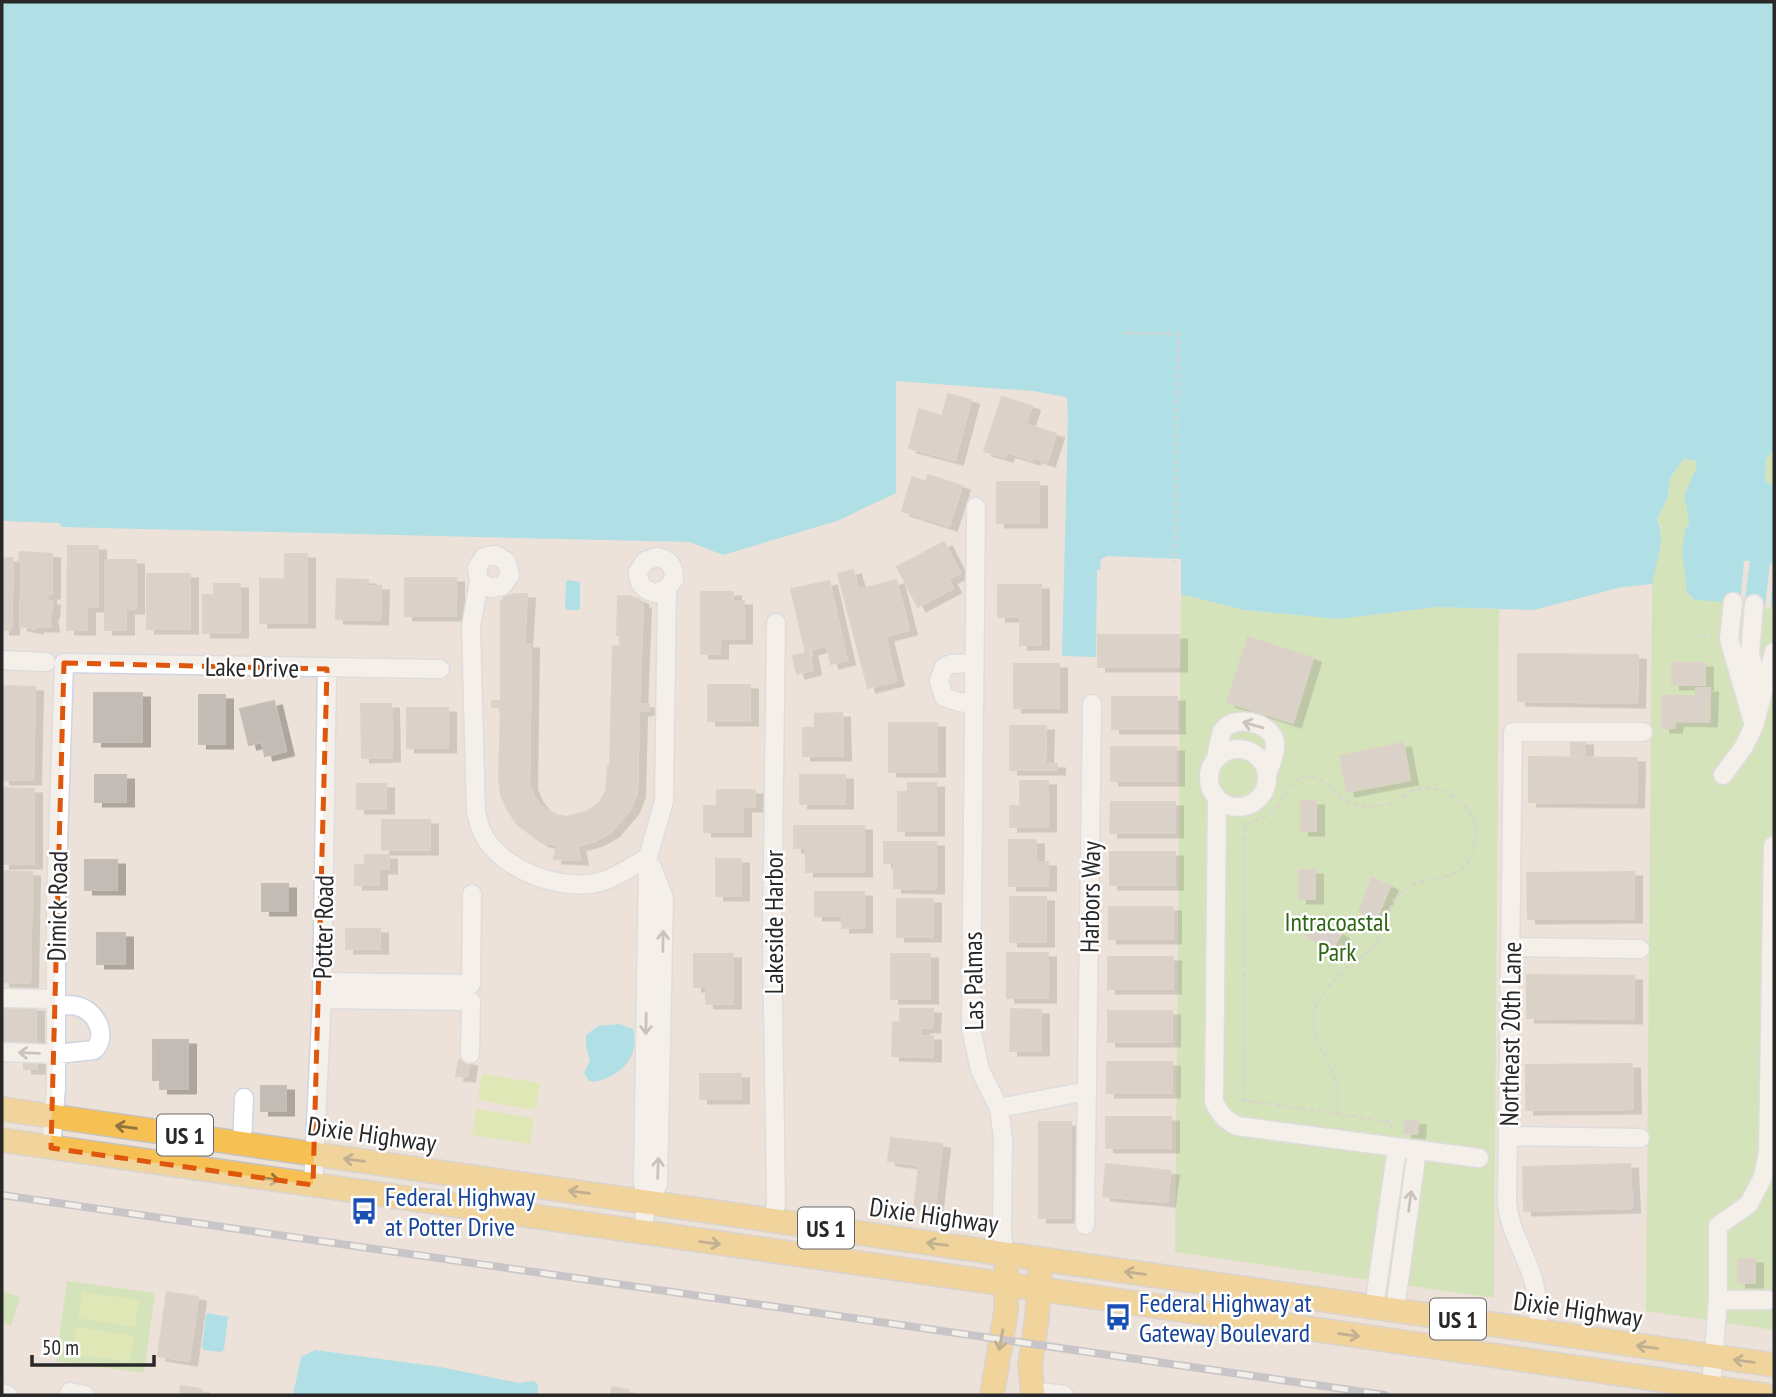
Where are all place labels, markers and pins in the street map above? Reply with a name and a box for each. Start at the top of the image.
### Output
place label: Federal Highway at Potter Drive [385,1180,536,1243]
bus stop icon: Federal Highway at Potter Drive [349,1196,379,1226]
place label: Federal Highway at Gateway Boulevard [1139,1286,1312,1349]
bus stop icon: Federal Highway at Gateway Boulevard [1103,1302,1133,1332]

